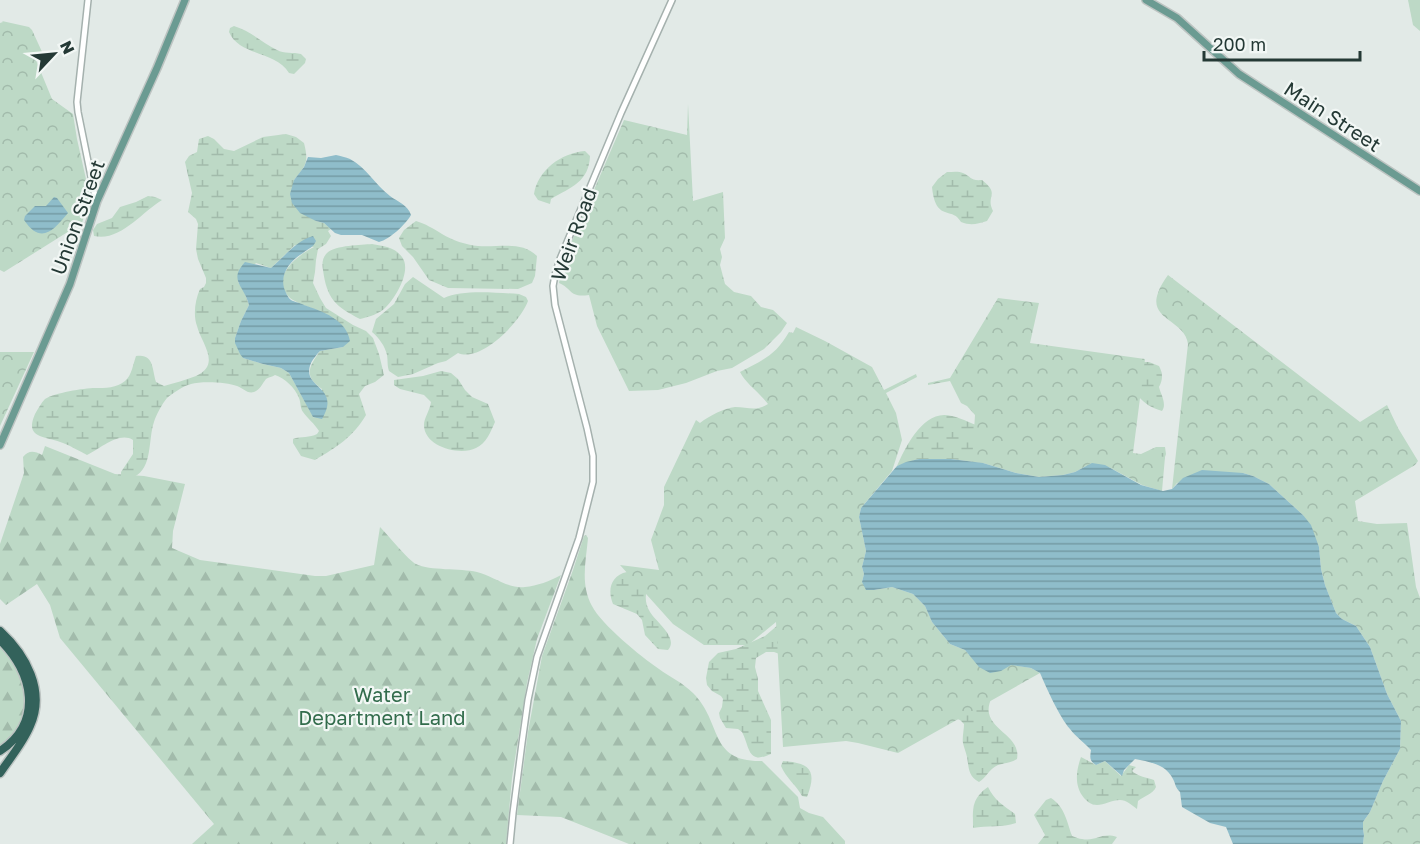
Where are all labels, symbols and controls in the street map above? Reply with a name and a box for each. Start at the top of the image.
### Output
north arrow [24,24,84,84]
scale bar [1204,24,1360,62]
text: 200 m [1213,33,1266,55]
text: N [56,38,79,57]
street label: Main Street [1280,76,1386,156]
street label: Union Street [45,156,109,278]
street label: Weir Road [545,184,601,284]
park label: Water Department Land [298,682,466,729]

